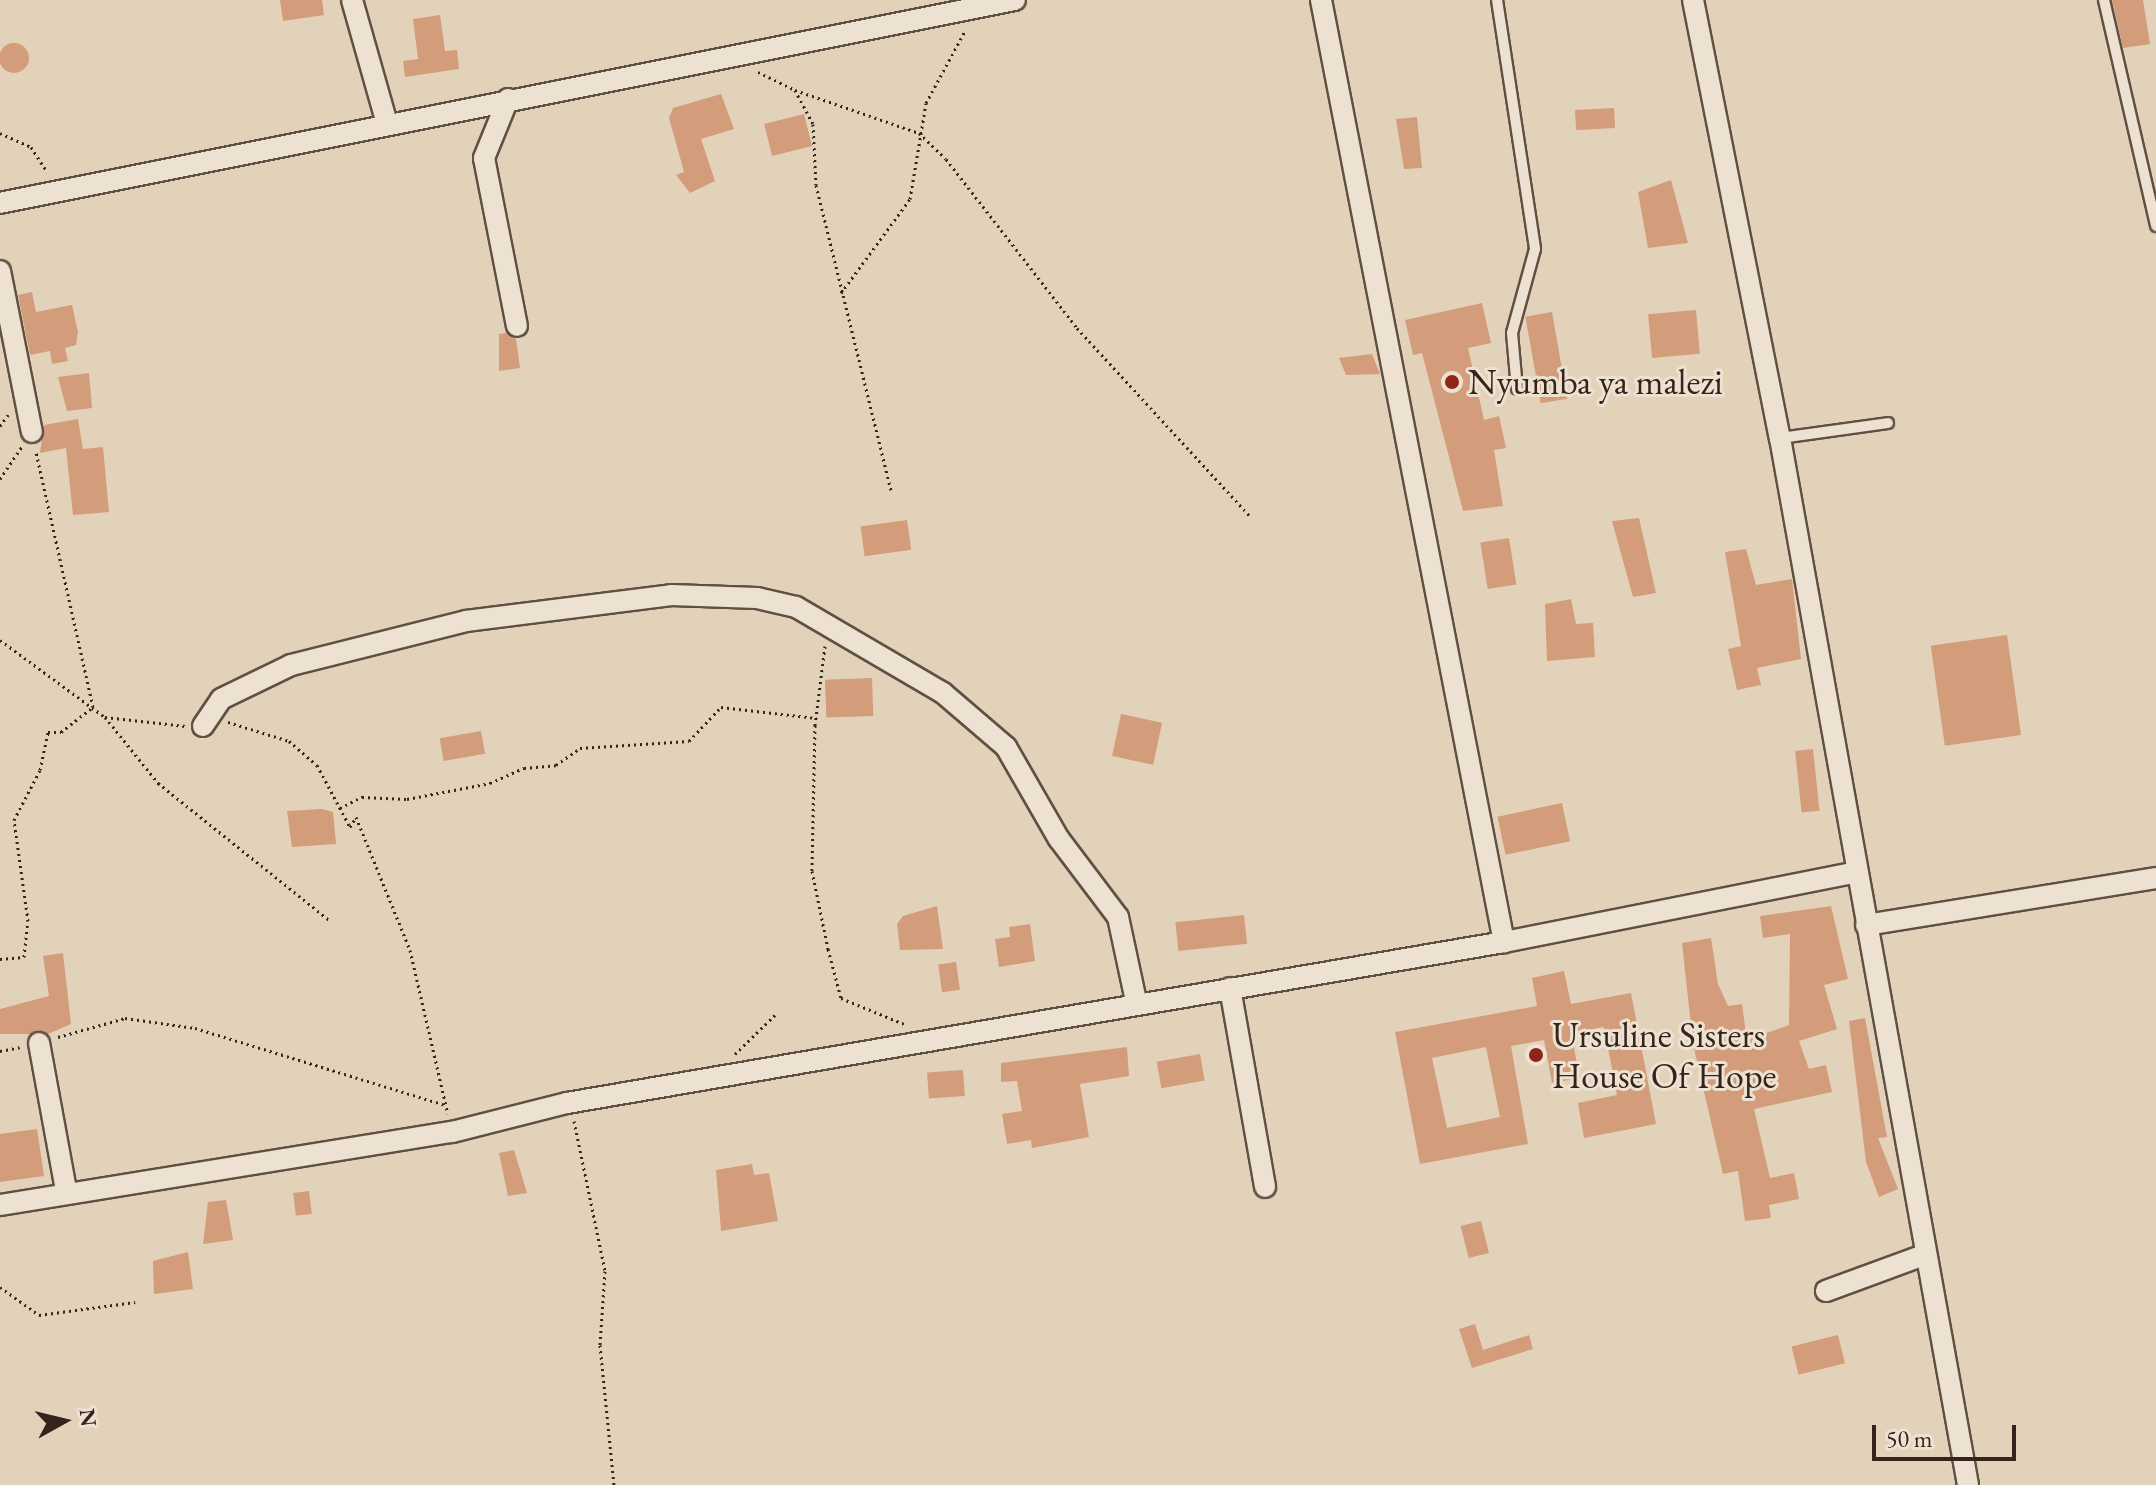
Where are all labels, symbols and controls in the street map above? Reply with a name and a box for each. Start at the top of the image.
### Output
place label: Nyumba ya malezi [1468,360,1723,404]
marker: Nyumba ya malezi [1443,373,1461,391]
place label: Ursuline Sisters House Of Hope [1552,1012,1777,1097]
marker: Ursuline Sisters House Of Hope [1527,1046,1545,1064]
north arrow [24,1381,104,1461]
text: N [73,1407,104,1428]
scale bar [1876,1409,2020,1459]
text: 50 m [1886,1423,1933,1454]

